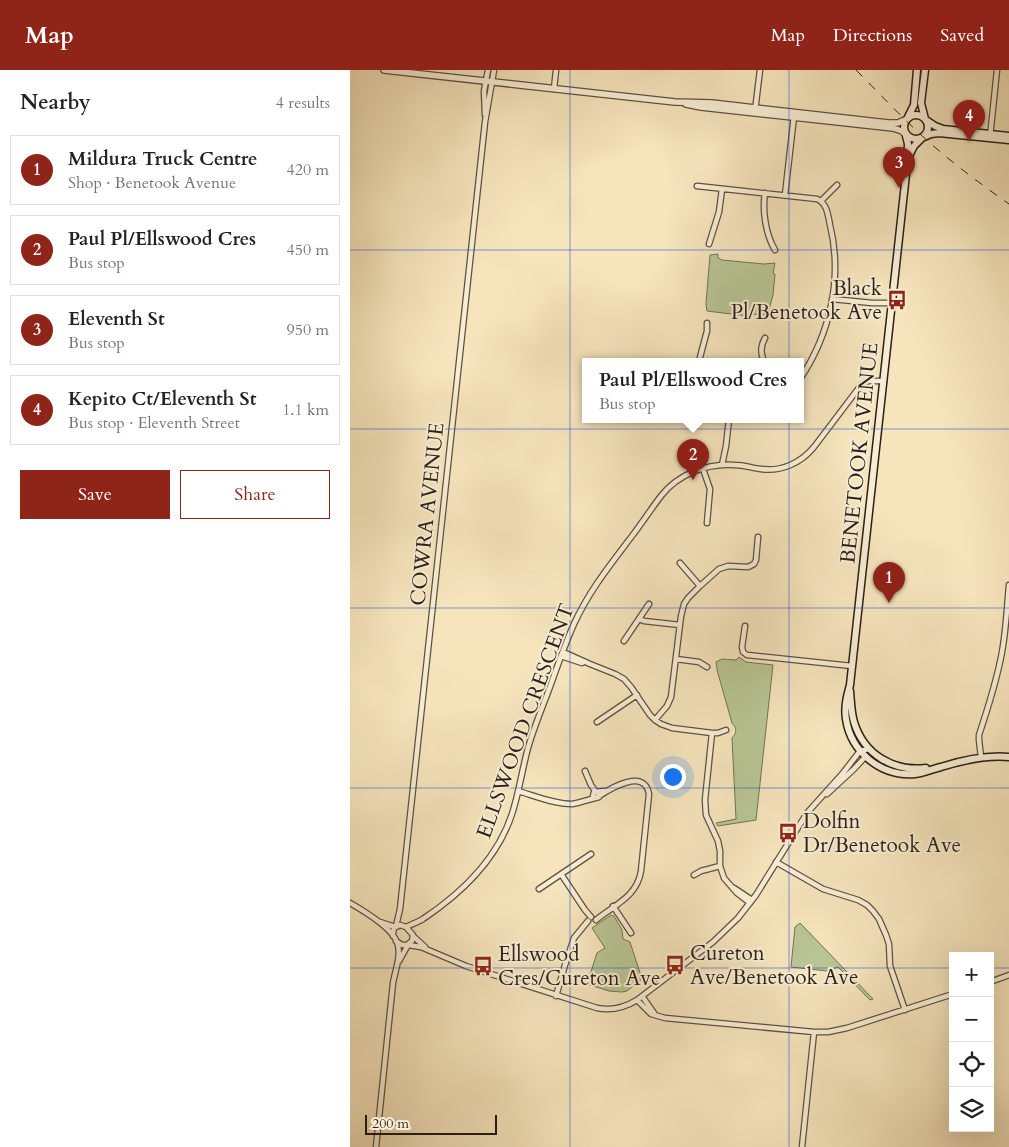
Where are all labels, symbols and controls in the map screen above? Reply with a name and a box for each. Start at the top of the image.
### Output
text: Map [25,19,74,52]
text: Map [771,23,805,48]
text: Directions [833,23,912,48]
text: Saved [940,23,984,48]
text: Nearby [20,88,91,117]
text: 4 results [276,92,330,114]
pin: 4 [953,100,985,141]
text: Mildura Truck Centre [68,146,257,172]
pin: 3 [883,147,915,188]
text: 1 [33,159,41,181]
text: 420 m [287,159,329,181]
text: Shop · Benetook Avenue [68,172,236,194]
text: Paul Pl/Ellswood Cres [68,226,256,252]
text: 2 [33,239,41,261]
text: 450 m [287,239,329,261]
text: Bus stop [68,252,125,274]
place label: Black Pl/Benetook Ave [731,274,883,327]
bus stop icon: Black Pl/Benetook Ave [886,289,908,311]
text: Eleventh St [68,306,165,332]
text: 3 [33,319,41,341]
text: 950 m [287,319,329,341]
text: Bus stop [68,332,125,354]
street label: BENETOOK AVENUE [833,341,886,565]
popup [582,358,804,423]
text: Paul Pl/Ellswood Cres [599,367,787,393]
text: Kepito Ct/Eleventh St [68,386,256,412]
text: Bus stop [599,393,656,415]
text: 4 [33,399,41,421]
text: 1.1 km [282,399,329,421]
text: Bus stop · Eleventh Street [68,412,240,434]
street label: COWRA AVENUE [403,421,452,607]
pin: 2 [677,439,709,480]
button: Save [20,470,170,519]
button: Share [180,470,330,519]
pin: 1 [873,562,905,603]
street label: ELLSWOOD CRESCENT [470,600,581,842]
your location [660,764,686,790]
place label: Dolfin Dr/Benetook Ave [803,807,961,860]
bus stop icon: Dolfin Dr/Benetook Ave [777,822,799,844]
place label: Cureton Ave/Benetook Ave [690,939,859,992]
place label: Ellswood Cres/Cureton Ave [498,940,661,993]
map controls [949,952,994,1132]
button: + [949,952,994,997]
bus stop icon: Cureton Ave/Benetook Ave [664,954,686,976]
bus stop icon: Ellswood Cres/Cureton Ave [472,955,494,977]
button: − [949,997,994,1042]
button: locate [949,1042,994,1087]
button: layers [949,1087,994,1132]
scale bar [365,1112,498,1135]
text: 200 m [372,1114,409,1133]

